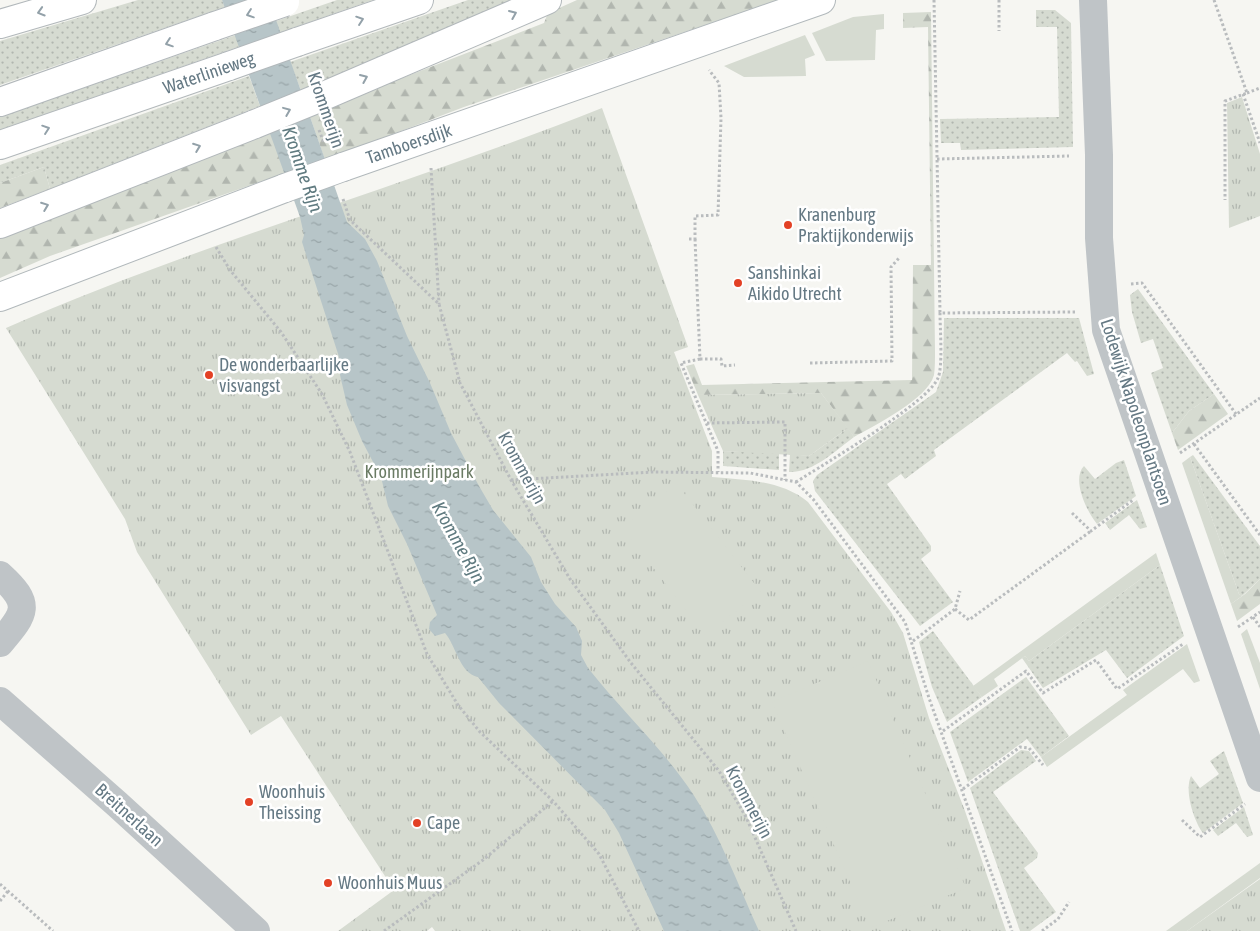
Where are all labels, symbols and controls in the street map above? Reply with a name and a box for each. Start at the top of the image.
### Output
one-way arrow [37,7,45,17]
one-way arrow [246,8,254,18]
one-way arrow [508,10,517,21]
one-way arrow [355,16,364,26]
one-way arrow [165,37,174,47]
street label: Waterlinieweg [160,47,258,98]
street label: Krommerijn [304,69,349,151]
one-way arrow [359,74,368,85]
one-way arrow [282,106,291,117]
street label: Tamboersdijk [363,119,455,168]
water label: Kromme Rijn [278,123,328,215]
one-way arrow [41,125,50,135]
one-way arrow [192,142,200,152]
one-way arrow [41,202,49,212]
place label: Kranenburg Praktijkonderwijs [798,204,914,246]
marker: Kranenburg Praktijkonderwijs [782,219,794,231]
place label: Sanshinkai Aikido Utrecht [748,262,842,304]
marker: Sanshinkai Aikido Utrecht [732,277,744,289]
street label: Lodewijk Napoleonplantsoen [1096,316,1177,508]
place label: De wonderbaarlijke visvangst [219,354,349,396]
marker: De wonderbaarlijke visvangst [203,369,215,381]
street label: Krommerijn [494,428,551,507]
park label: Krommerijnpark [364,461,474,482]
water label: Kromme Rijn [428,498,490,586]
street label: Krommerijn [722,762,777,842]
street label: Breitnerlaan [91,779,167,850]
place label: Woonhuis Theissing [259,781,325,823]
marker: Woonhuis Theissing [243,796,255,808]
place label: Cape [427,812,460,833]
marker: Cape [411,817,423,829]
place label: Woonhuis Muus [338,872,442,893]
marker: Woonhuis Muus [322,877,334,889]

